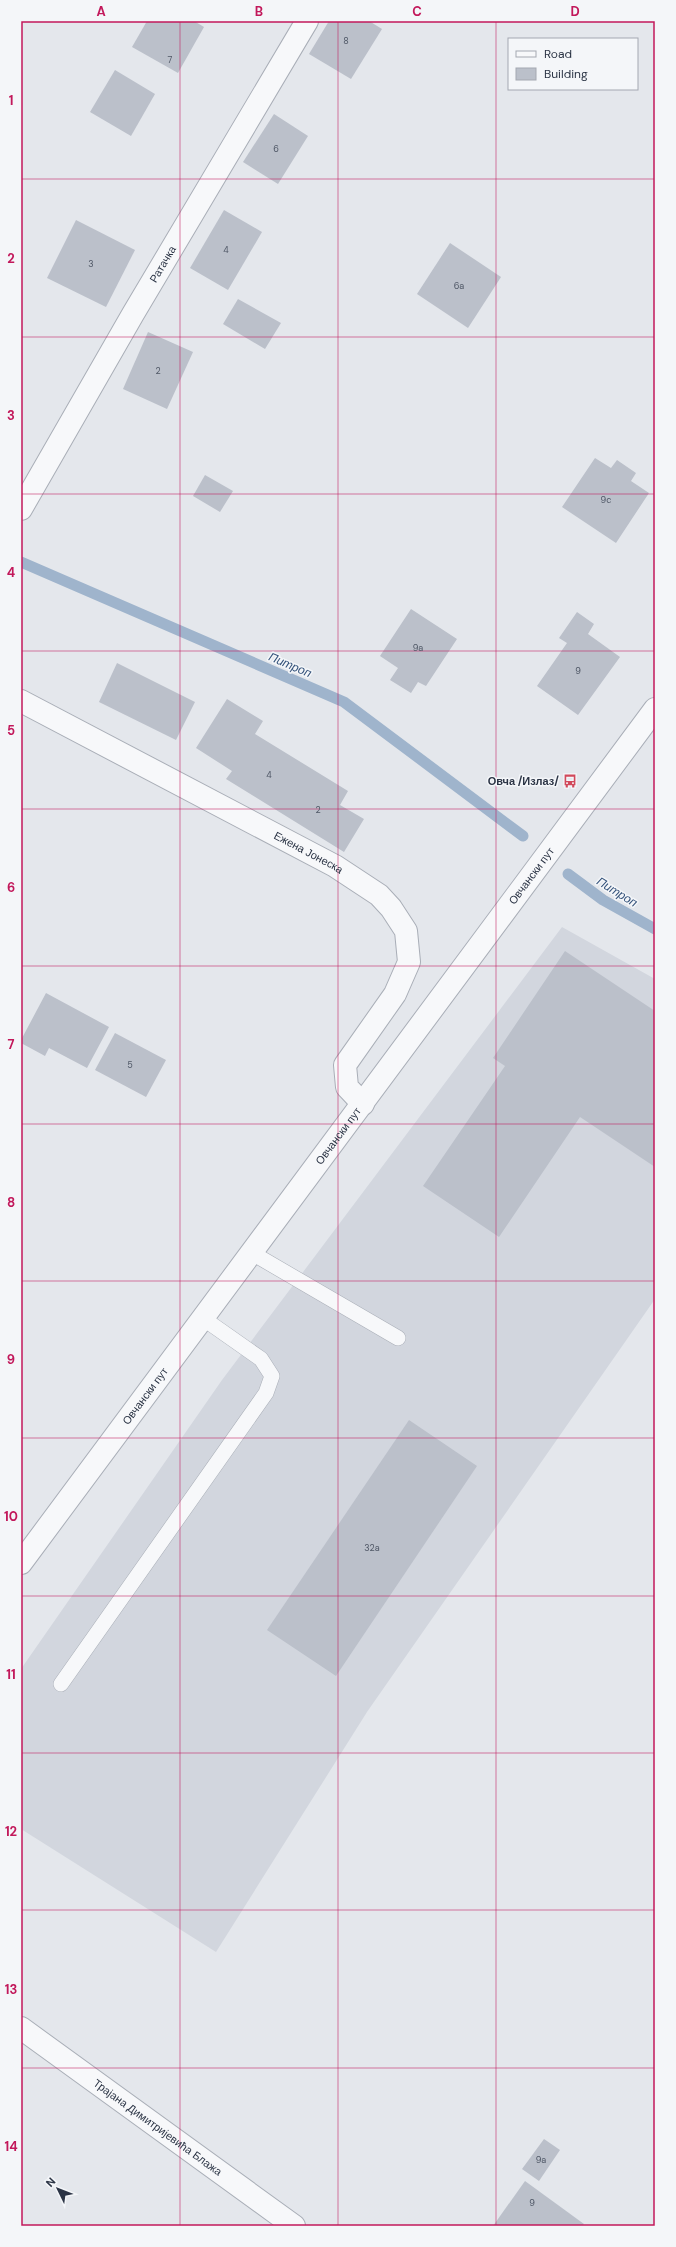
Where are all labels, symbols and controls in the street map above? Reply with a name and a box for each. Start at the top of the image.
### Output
text: A [96,3,106,20]
text: B [255,3,263,20]
text: C [412,3,422,20]
text: D [570,3,580,20]
house number: 8 [343,35,349,47]
legend [508,38,638,90]
text: Road [544,46,572,62]
house number: 7 [168,54,173,66]
text: Building [544,66,588,82]
text: 1 [9,92,13,109]
house number: 6 [273,143,279,155]
street label: Ратачка [146,242,180,285]
house number: 4 [223,244,229,256]
text: 2 [7,250,15,267]
house number: 3 [88,258,94,270]
house number: 6a [454,280,464,292]
house number: 2 [155,365,161,377]
text: 3 [7,407,15,424]
house number: 9c [601,494,611,506]
text: 4 [7,564,15,581]
house number: 9a [413,642,423,654]
water label: Питроп [266,649,314,681]
house number: 9 [575,665,581,677]
text: 5 [7,722,15,739]
house number: 4 [266,769,272,781]
bus stop icon: Овча /Излаз/ [562,773,578,789]
place label: Овча /Излаз/ [488,774,559,788]
house number: 2 [315,804,321,816]
street label: Ежена Јонеска [272,828,347,877]
street label: Овчански пут [505,844,557,907]
water label: Питроп [594,873,641,911]
text: 6 [7,879,15,896]
text: 7 [8,1036,15,1053]
house number: 5 [127,1059,133,1071]
street label: Овчански пут [312,1104,364,1167]
text: 8 [7,1194,15,1211]
text: 9 [7,1351,15,1368]
street label: Овчански пут [119,1365,171,1427]
text: 10 [4,1508,18,1525]
house number: 32a [364,1542,380,1554]
text: 11 [6,1666,16,1683]
text: 12 [5,1823,17,1840]
text: 13 [5,1981,17,1998]
street label: Трајана Димитријевића Блажа [91,2076,226,2179]
text: 14 [4,2138,18,2155]
house number: 9a [536,2154,546,2166]
north arrow [38,2169,78,2209]
text: N [43,2174,59,2190]
house number: 9 [529,2197,535,2209]

